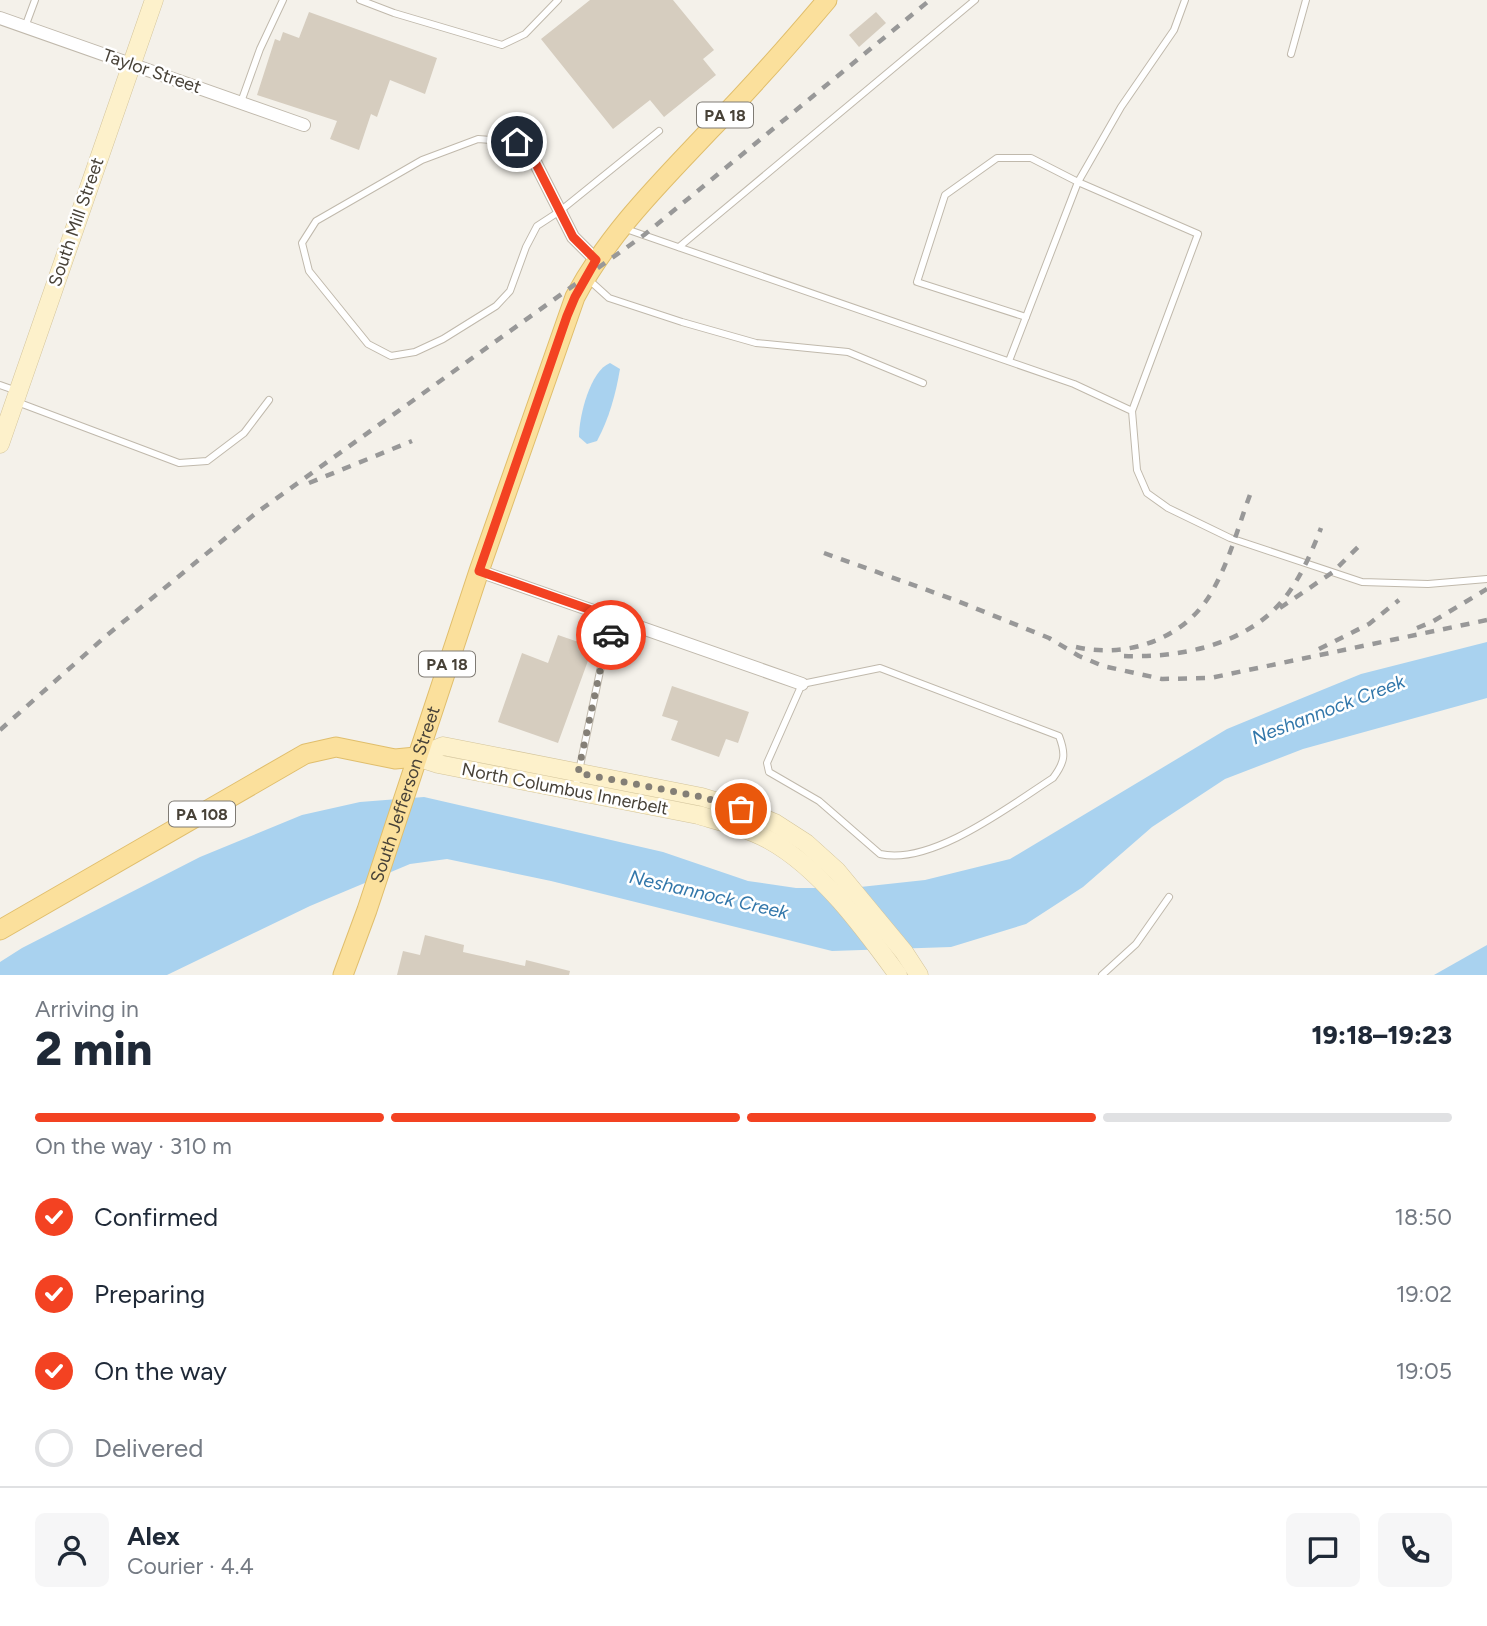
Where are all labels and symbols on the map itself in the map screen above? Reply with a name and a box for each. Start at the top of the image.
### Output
street label: Taylor Street [100,44,204,98]
road number: PA 18 [697,102,753,127]
pin [487,112,547,172]
street label: South Mill Street [44,154,108,289]
courier [576,600,646,670]
road number: PA 18 [419,652,475,677]
water label: Neshannock Creek [1248,669,1409,749]
street label: South Jefferson Street [366,703,445,886]
street label: North Columbus Innerbelt [460,758,670,820]
pin [711,779,771,839]
road number: PA 108 [169,802,235,827]
water label: Neshannock Creek [627,865,791,924]

